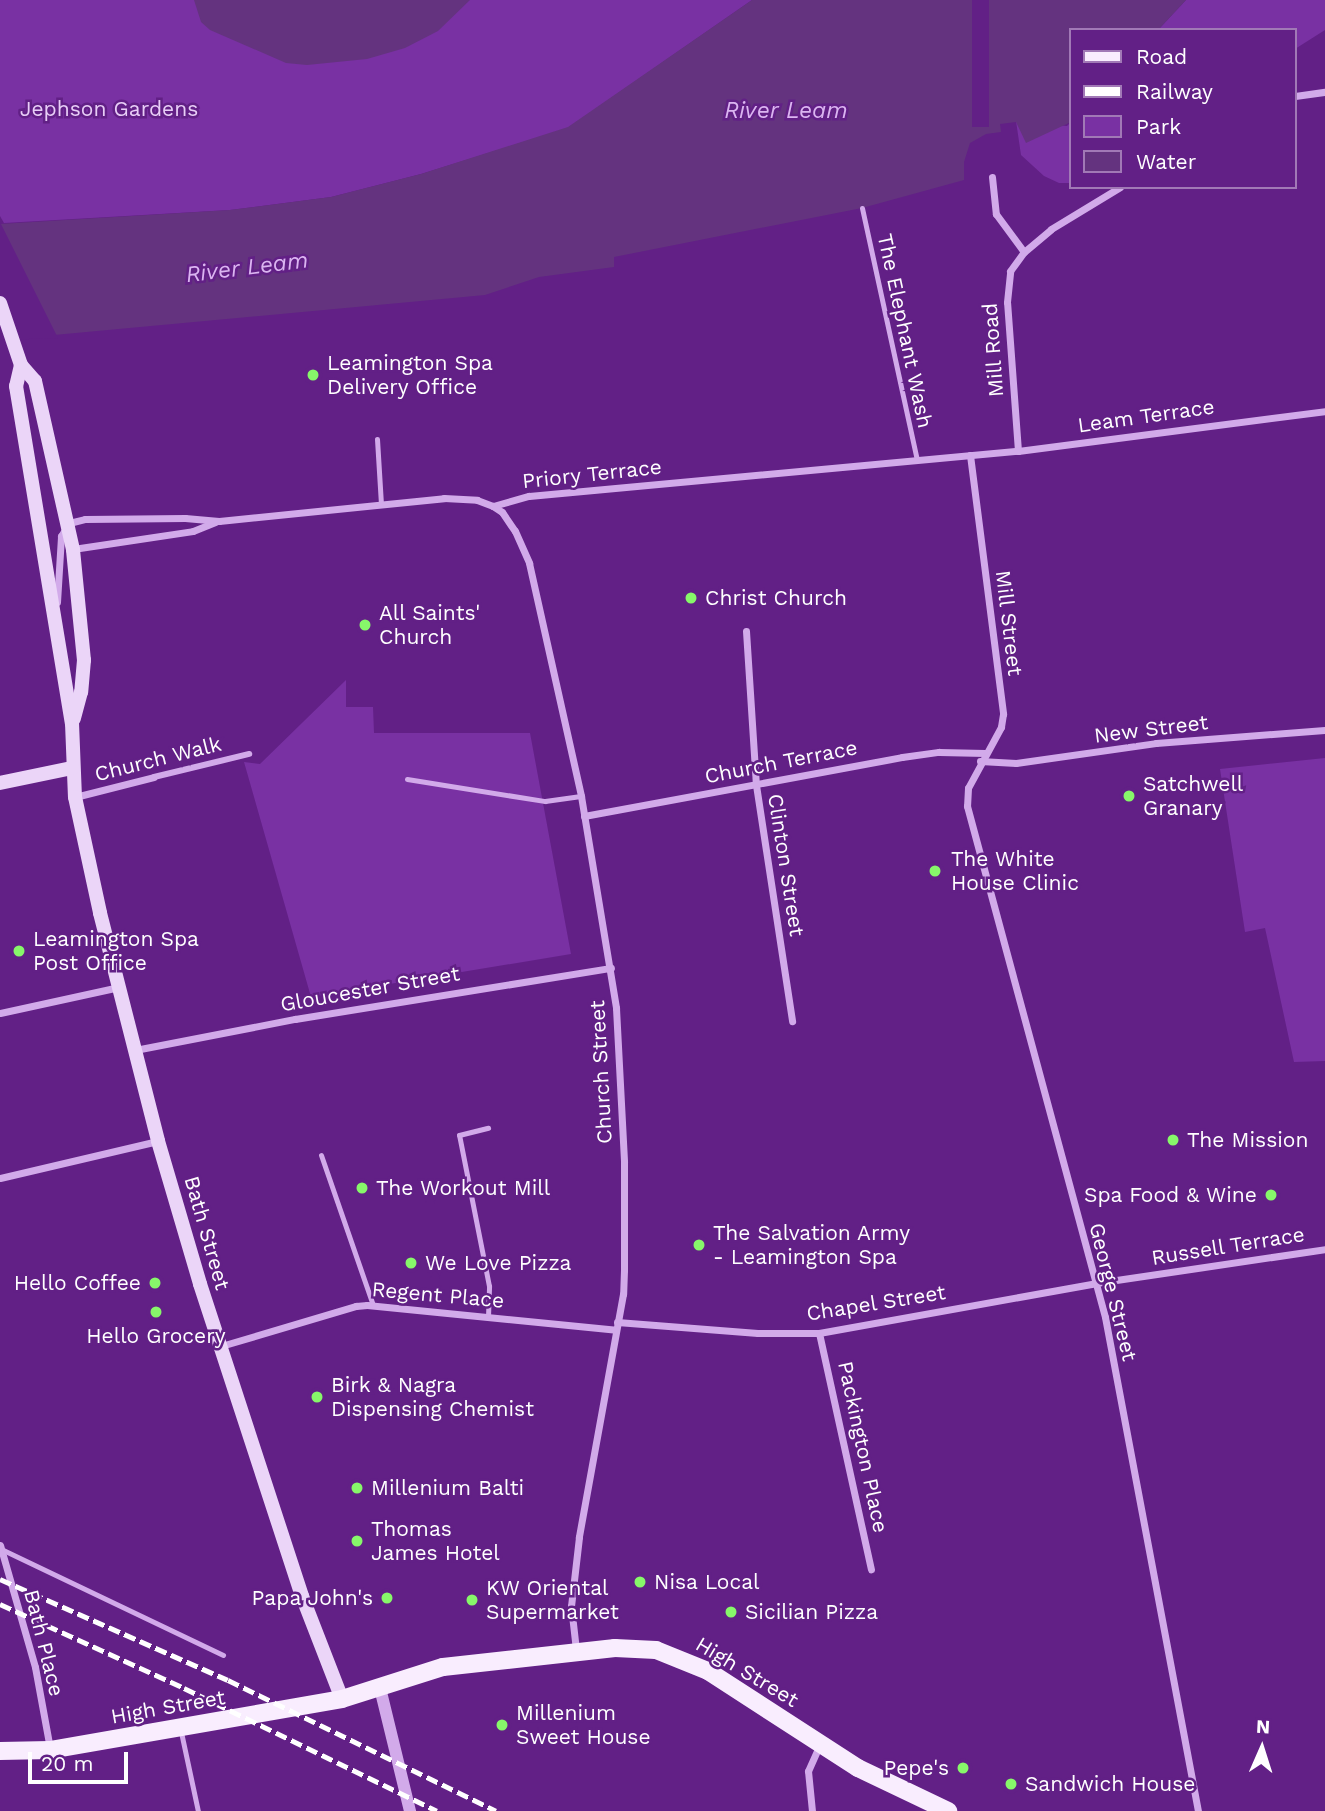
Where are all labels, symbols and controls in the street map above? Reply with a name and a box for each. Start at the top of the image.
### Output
legend [1070,28,1297,189]
text: Road [1136,44,1187,69]
text: Railway [1136,79,1213,104]
park label: Jephson Gardens [20,96,198,122]
water label: River Leam [724,97,848,125]
text: Park [1136,114,1181,139]
text: Water [1136,149,1196,174]
street label: The Elephant Wash [872,231,938,431]
water label: River Leam [184,247,310,289]
street label: Mill Road [977,302,1009,398]
place label: Leamington Spa Delivery Office [327,350,493,400]
marker: Leamington Spa Delivery Office [305,367,321,383]
street label: Leam Terrace [1076,394,1216,438]
street label: Priory Terrace [520,454,664,494]
street label: Mill Street [990,568,1028,678]
place label: Christ Church [705,585,847,611]
marker: Christ Church [683,590,699,606]
place label: All Saints' Church [379,600,481,650]
marker: All Saints' Church [357,617,373,633]
street label: New Street [1092,709,1210,749]
street label: Church Walk [92,731,224,787]
street label: Church Terrace [702,735,860,789]
place label: Satchwell Granary [1143,771,1243,821]
marker: Satchwell Granary [1121,788,1137,804]
street label: Clinton Street [762,792,810,938]
place label: The White House Clinic [951,846,1079,896]
marker: The White House Clinic [925,861,945,881]
place label: Leamington Spa Post Office [33,926,199,976]
marker: Leamington Spa Post Office [11,943,27,959]
street label: Gloucester Street [278,961,462,1017]
street label: Church Street [585,1000,617,1144]
place label: The Mission [1187,1127,1308,1153]
marker: The Mission [1165,1132,1181,1148]
street label: Bath Street [179,1173,235,1293]
place label: The Workout Mill [376,1175,551,1201]
marker: The Workout Mill [354,1180,370,1196]
place label: Spa Food & Wine [1083,1182,1257,1208]
marker: Spa Food & Wine [1263,1187,1279,1203]
place label: The Salvation Army - Leamington Spa [713,1220,911,1270]
street label: George Street [1084,1220,1142,1364]
street label: Russell Terrace [1149,1221,1307,1271]
marker: The Salvation Army - Leamington Spa [691,1237,707,1253]
place label: We Love Pizza [425,1250,571,1276]
marker: We Love Pizza [403,1255,419,1271]
place label: Hello Coffee [14,1270,141,1296]
marker: Hello Coffee [147,1275,163,1291]
street label: Regent Place [371,1277,505,1313]
street label: Chapel Street [804,1279,948,1327]
marker: Hello Grocery [148,1304,164,1320]
place label: Hello Grocery [86,1323,226,1349]
street label: Packington Place [833,1359,893,1535]
place label: Birk & Nagra Dispensing Chemist [331,1372,534,1422]
marker: Birk & Nagra Dispensing Chemist [309,1389,325,1405]
place label: Millenium Balti [371,1475,524,1501]
marker: Millenium Balti [349,1480,365,1496]
place label: Thomas James Hotel [371,1516,500,1566]
marker: Thomas James Hotel [349,1533,365,1549]
place label: Nisa Local [654,1569,760,1595]
marker: Nisa Local [632,1574,648,1590]
place label: KW Oriental Supermarket [486,1575,619,1625]
place label: Papa John's [251,1585,373,1611]
street label: Bath Place [19,1587,69,1699]
marker: Papa John's [379,1590,395,1606]
marker: KW Oriental Supermarket [464,1592,480,1608]
place label: Sicilian Pizza [745,1599,878,1625]
marker: Sicilian Pizza [723,1604,739,1620]
street label: High Street [691,1631,803,1713]
street label: High Street [109,1685,227,1729]
place label: Millenium Sweet House [516,1700,651,1750]
north arrow [1227,1713,1297,1783]
text: N [1255,1715,1271,1738]
marker: Millenium Sweet House [494,1717,510,1733]
scale bar [32,1738,131,1782]
text: 20 m [41,1751,93,1776]
place label: Pepe's [884,1755,949,1781]
marker: Pepe's [955,1760,971,1776]
place label: Sandwich House [1025,1771,1195,1797]
marker: Sandwich House [1003,1776,1019,1792]

